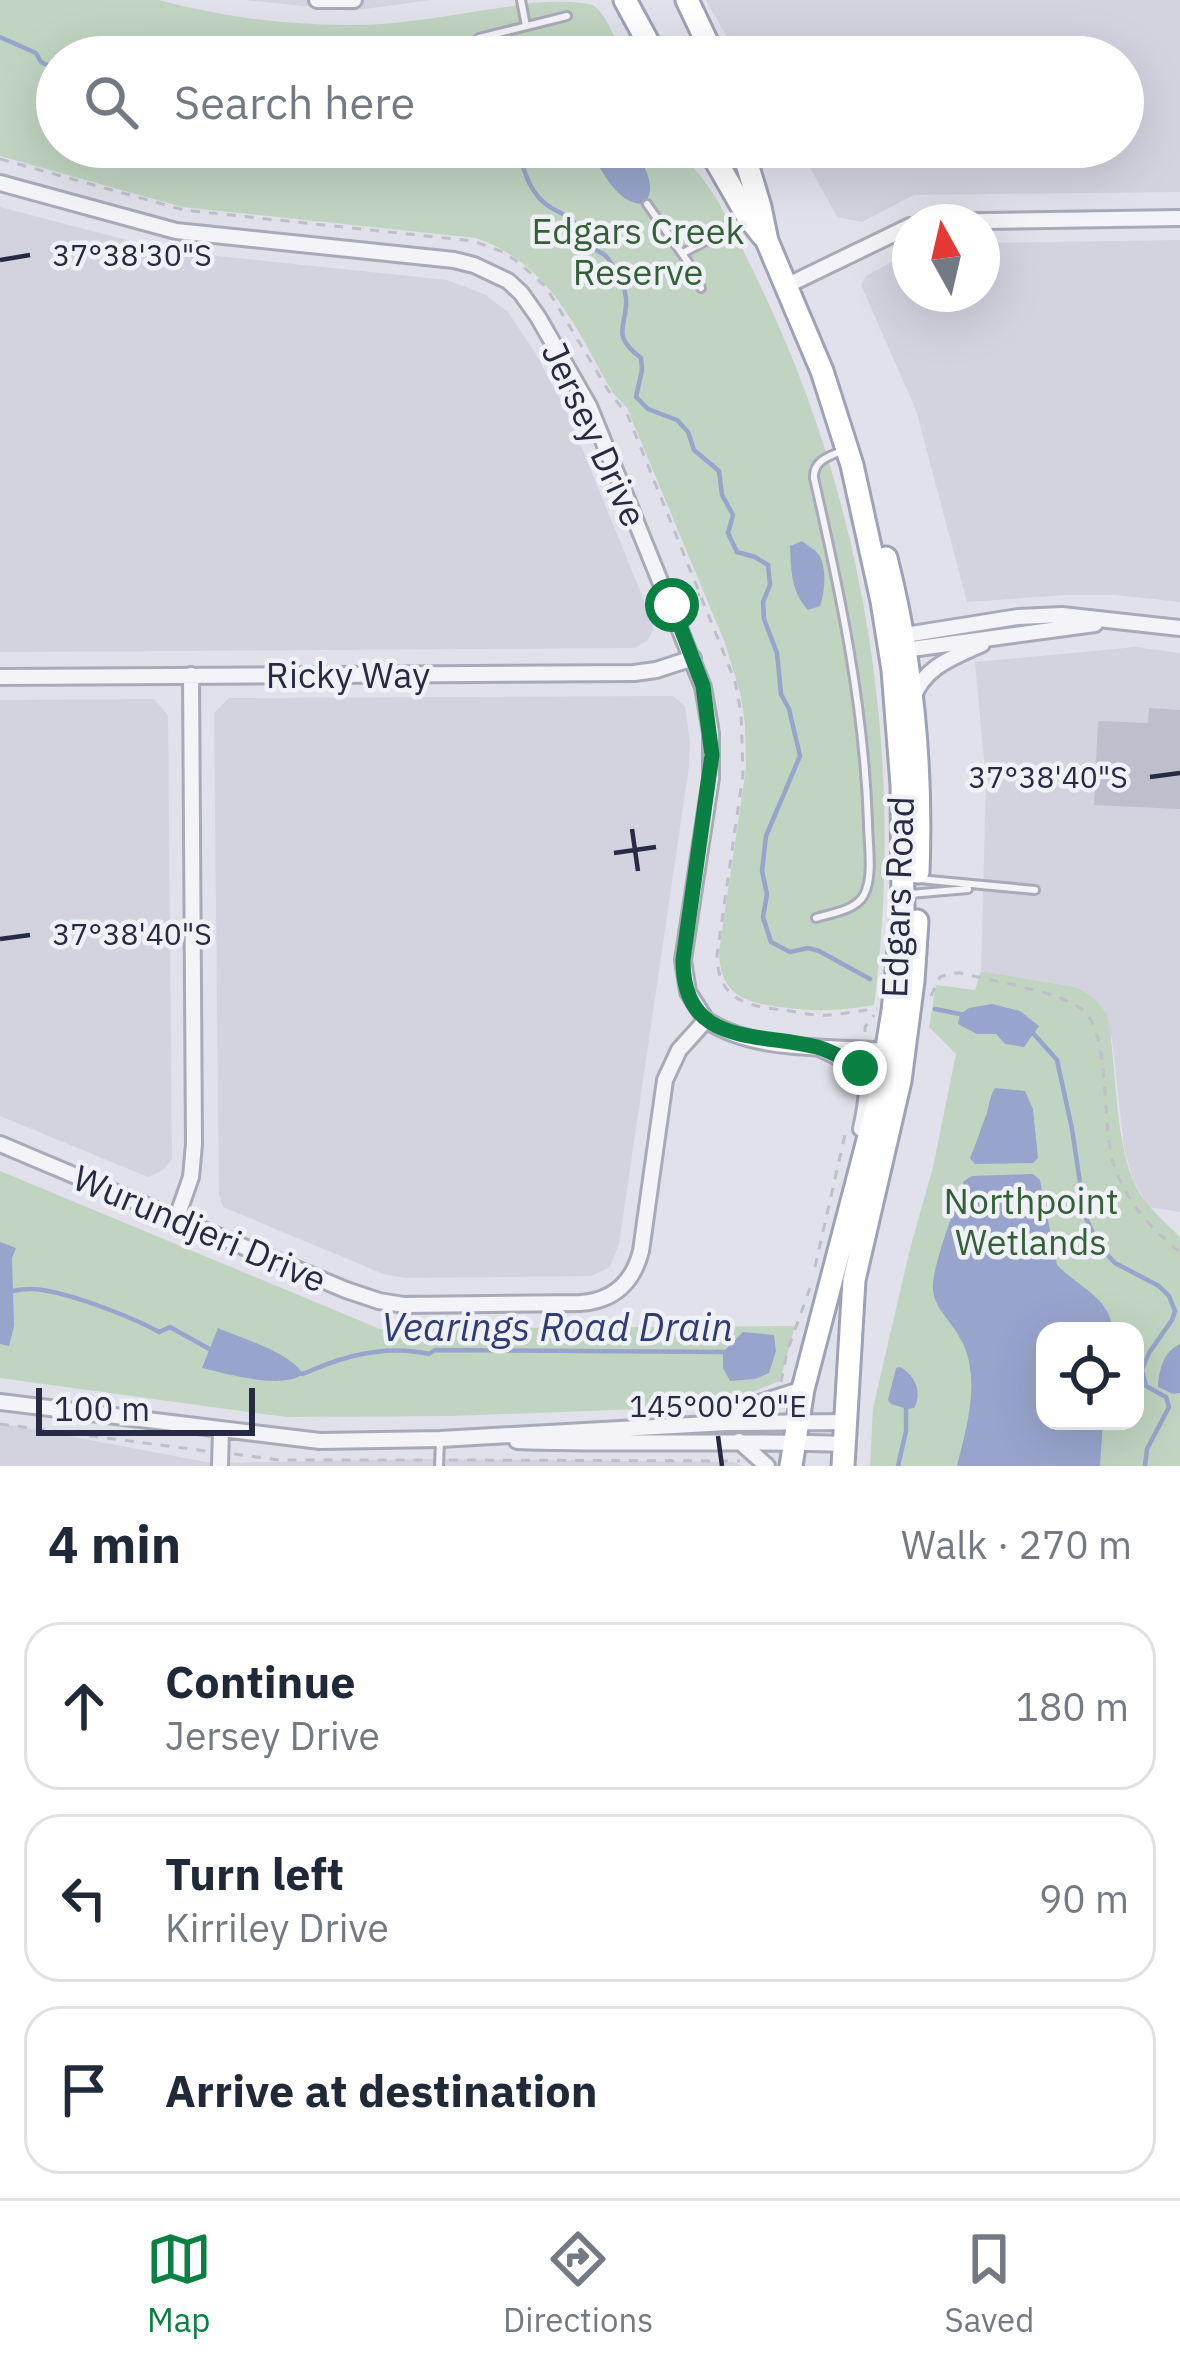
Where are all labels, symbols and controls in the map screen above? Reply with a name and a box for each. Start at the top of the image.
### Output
search box [36,36,1144,168]
icon: search [78,69,144,135]
text: Search here [174,73,415,131]
north arrow [892,204,1000,312]
park label: Edgars Creek Reserve [532,207,744,295]
text: 37°38'30"S [52,235,212,274]
street label: Jersey Drive [532,334,658,534]
route start [645,578,699,632]
street label: Ricky Way [266,651,430,698]
text: 37°38'40"S [968,757,1128,796]
street label: Edgars Road [870,795,924,999]
text: 37°38'40"S [52,914,212,953]
route end [833,1041,887,1095]
street label: Wurundjeri Drive [66,1154,334,1302]
park label: Northpoint Wetlands [943,1177,1119,1265]
water label: Vearings Road Drain [381,1301,733,1352]
map controls [1036,1322,1144,1430]
button: locate [1036,1322,1144,1430]
scale bar [36,1382,255,1435]
text: 145°00'20"E [629,1386,807,1425]
text: 100 m [54,1387,150,1430]
text: 4 min [48,1511,181,1577]
text: Walk · 270 m [901,1519,1132,1570]
text: Continue [165,1652,356,1710]
icon: ahead [51,1673,117,1739]
text: 180 m [1016,1681,1129,1732]
text: Jersey Drive [165,1710,380,1761]
text: Turn left [165,1844,344,1902]
icon: left [51,1865,117,1931]
text: 90 m [1039,1873,1129,1924]
text: Kirriley Drive [165,1902,389,1953]
icon: arrive [51,2057,117,2123]
text: Arrive at destination [165,2061,598,2119]
tab: Map [146,2226,212,2341]
tab: Directions [503,2226,653,2341]
tab: Saved [945,2226,1034,2341]

